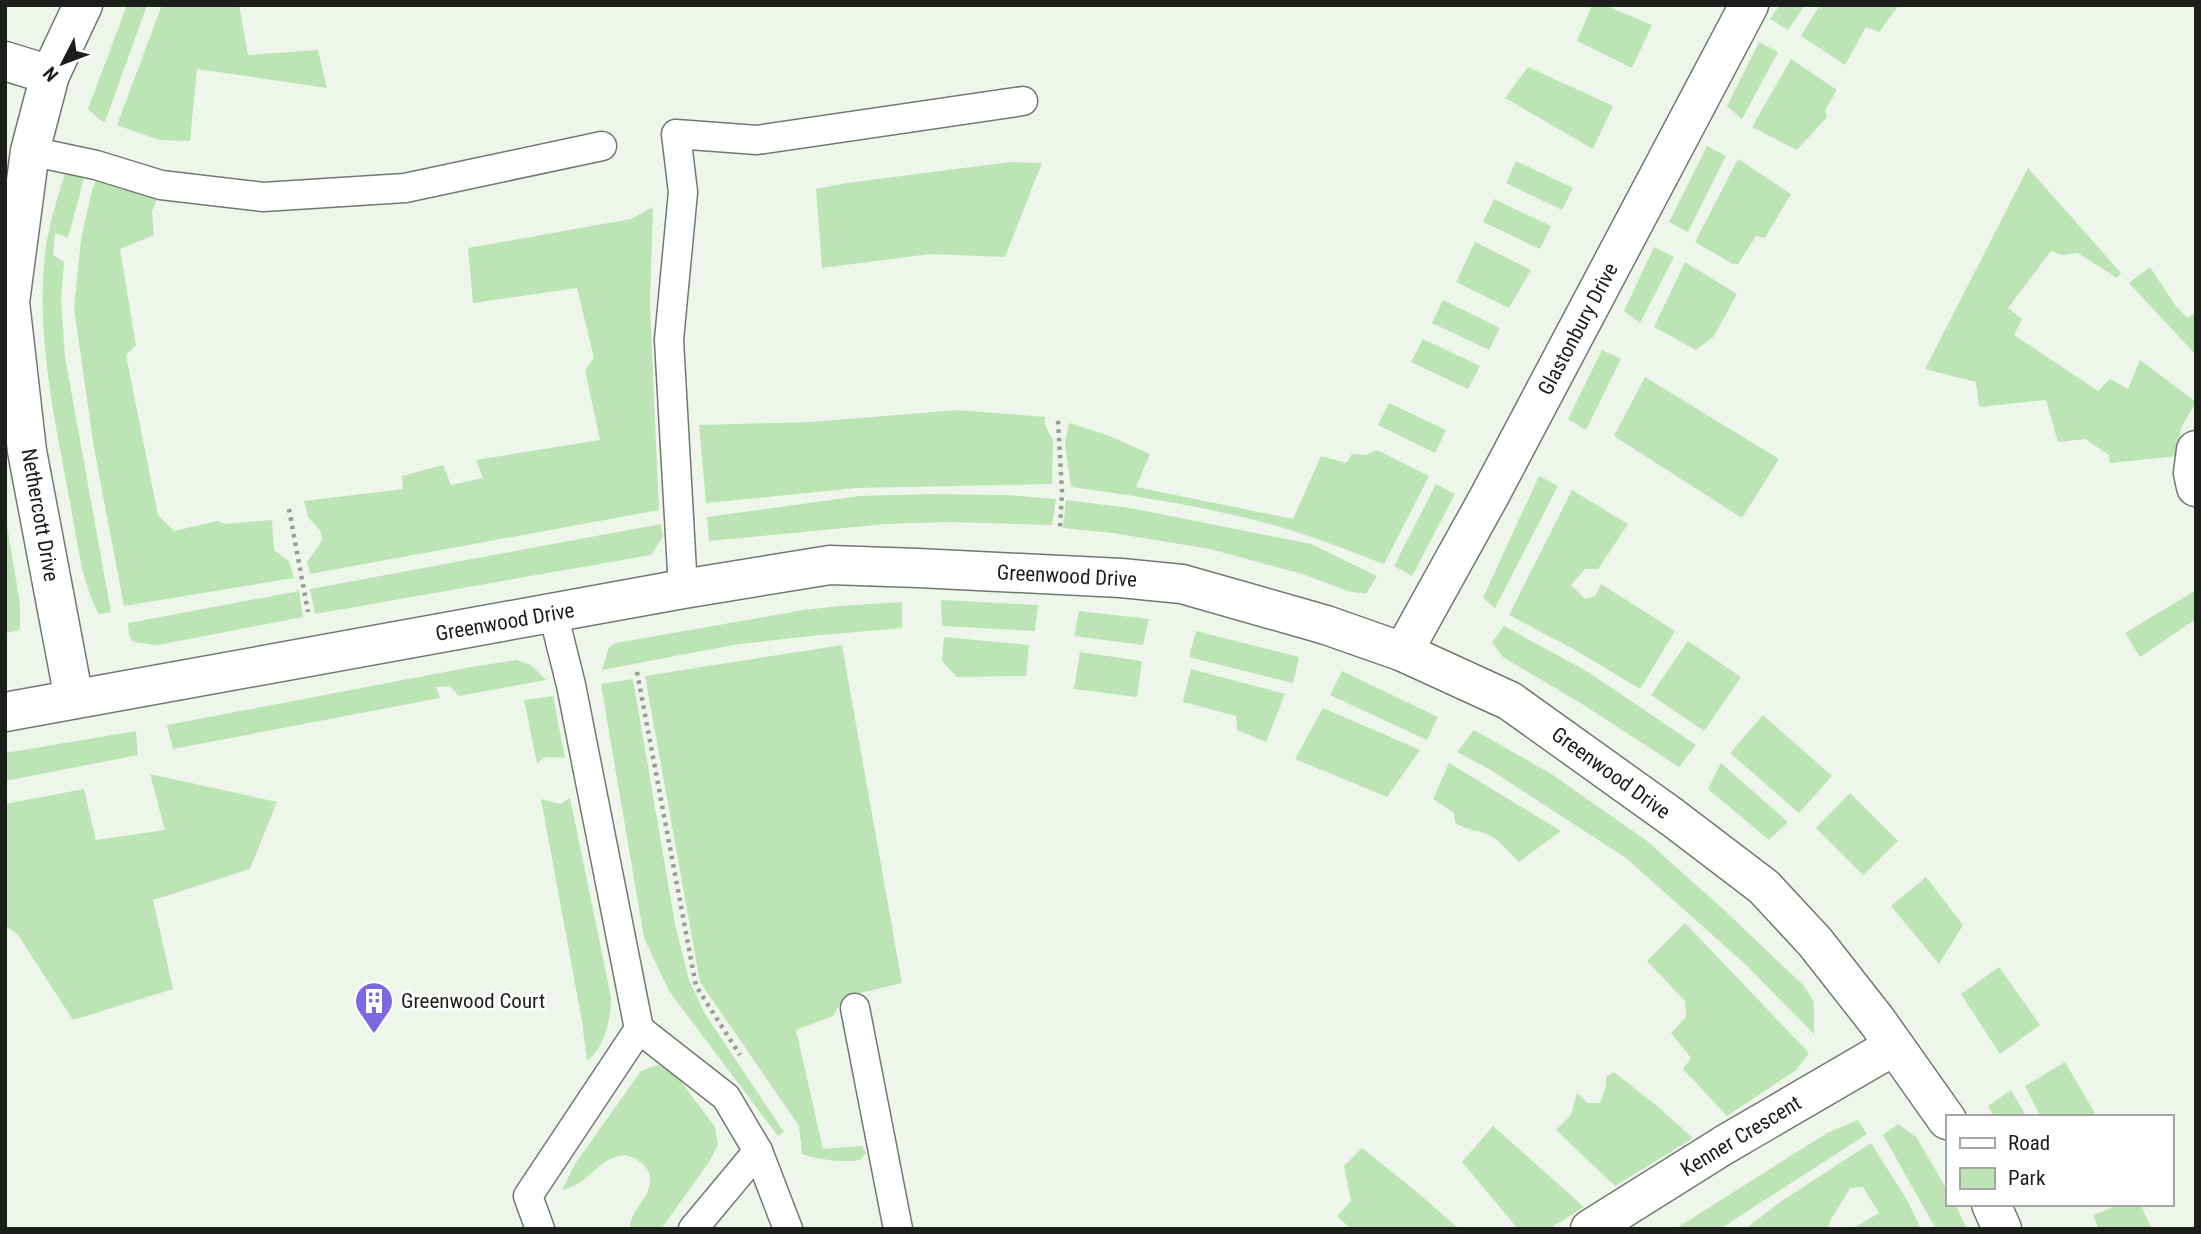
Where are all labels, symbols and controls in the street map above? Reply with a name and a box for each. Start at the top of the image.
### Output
north arrow [28,28,98,98]
text: N [38,62,63,86]
street label: Glastonbury Drive [1533,259,1623,399]
street label: Nethercott Drive [16,447,64,584]
street label: Greenwood Drive [996,560,1138,592]
street label: Greenwood Drive [434,598,576,646]
street label: Greenwood Drive [1547,722,1675,824]
building icon: Greenwood Court [353,980,395,1035]
place label: Greenwood Court [401,989,545,1013]
street label: Kenner Crescent [1677,1091,1805,1181]
legend [1946,1115,2173,1206]
text: Road [2008,1131,2050,1155]
text: Park [2008,1166,2046,1190]

